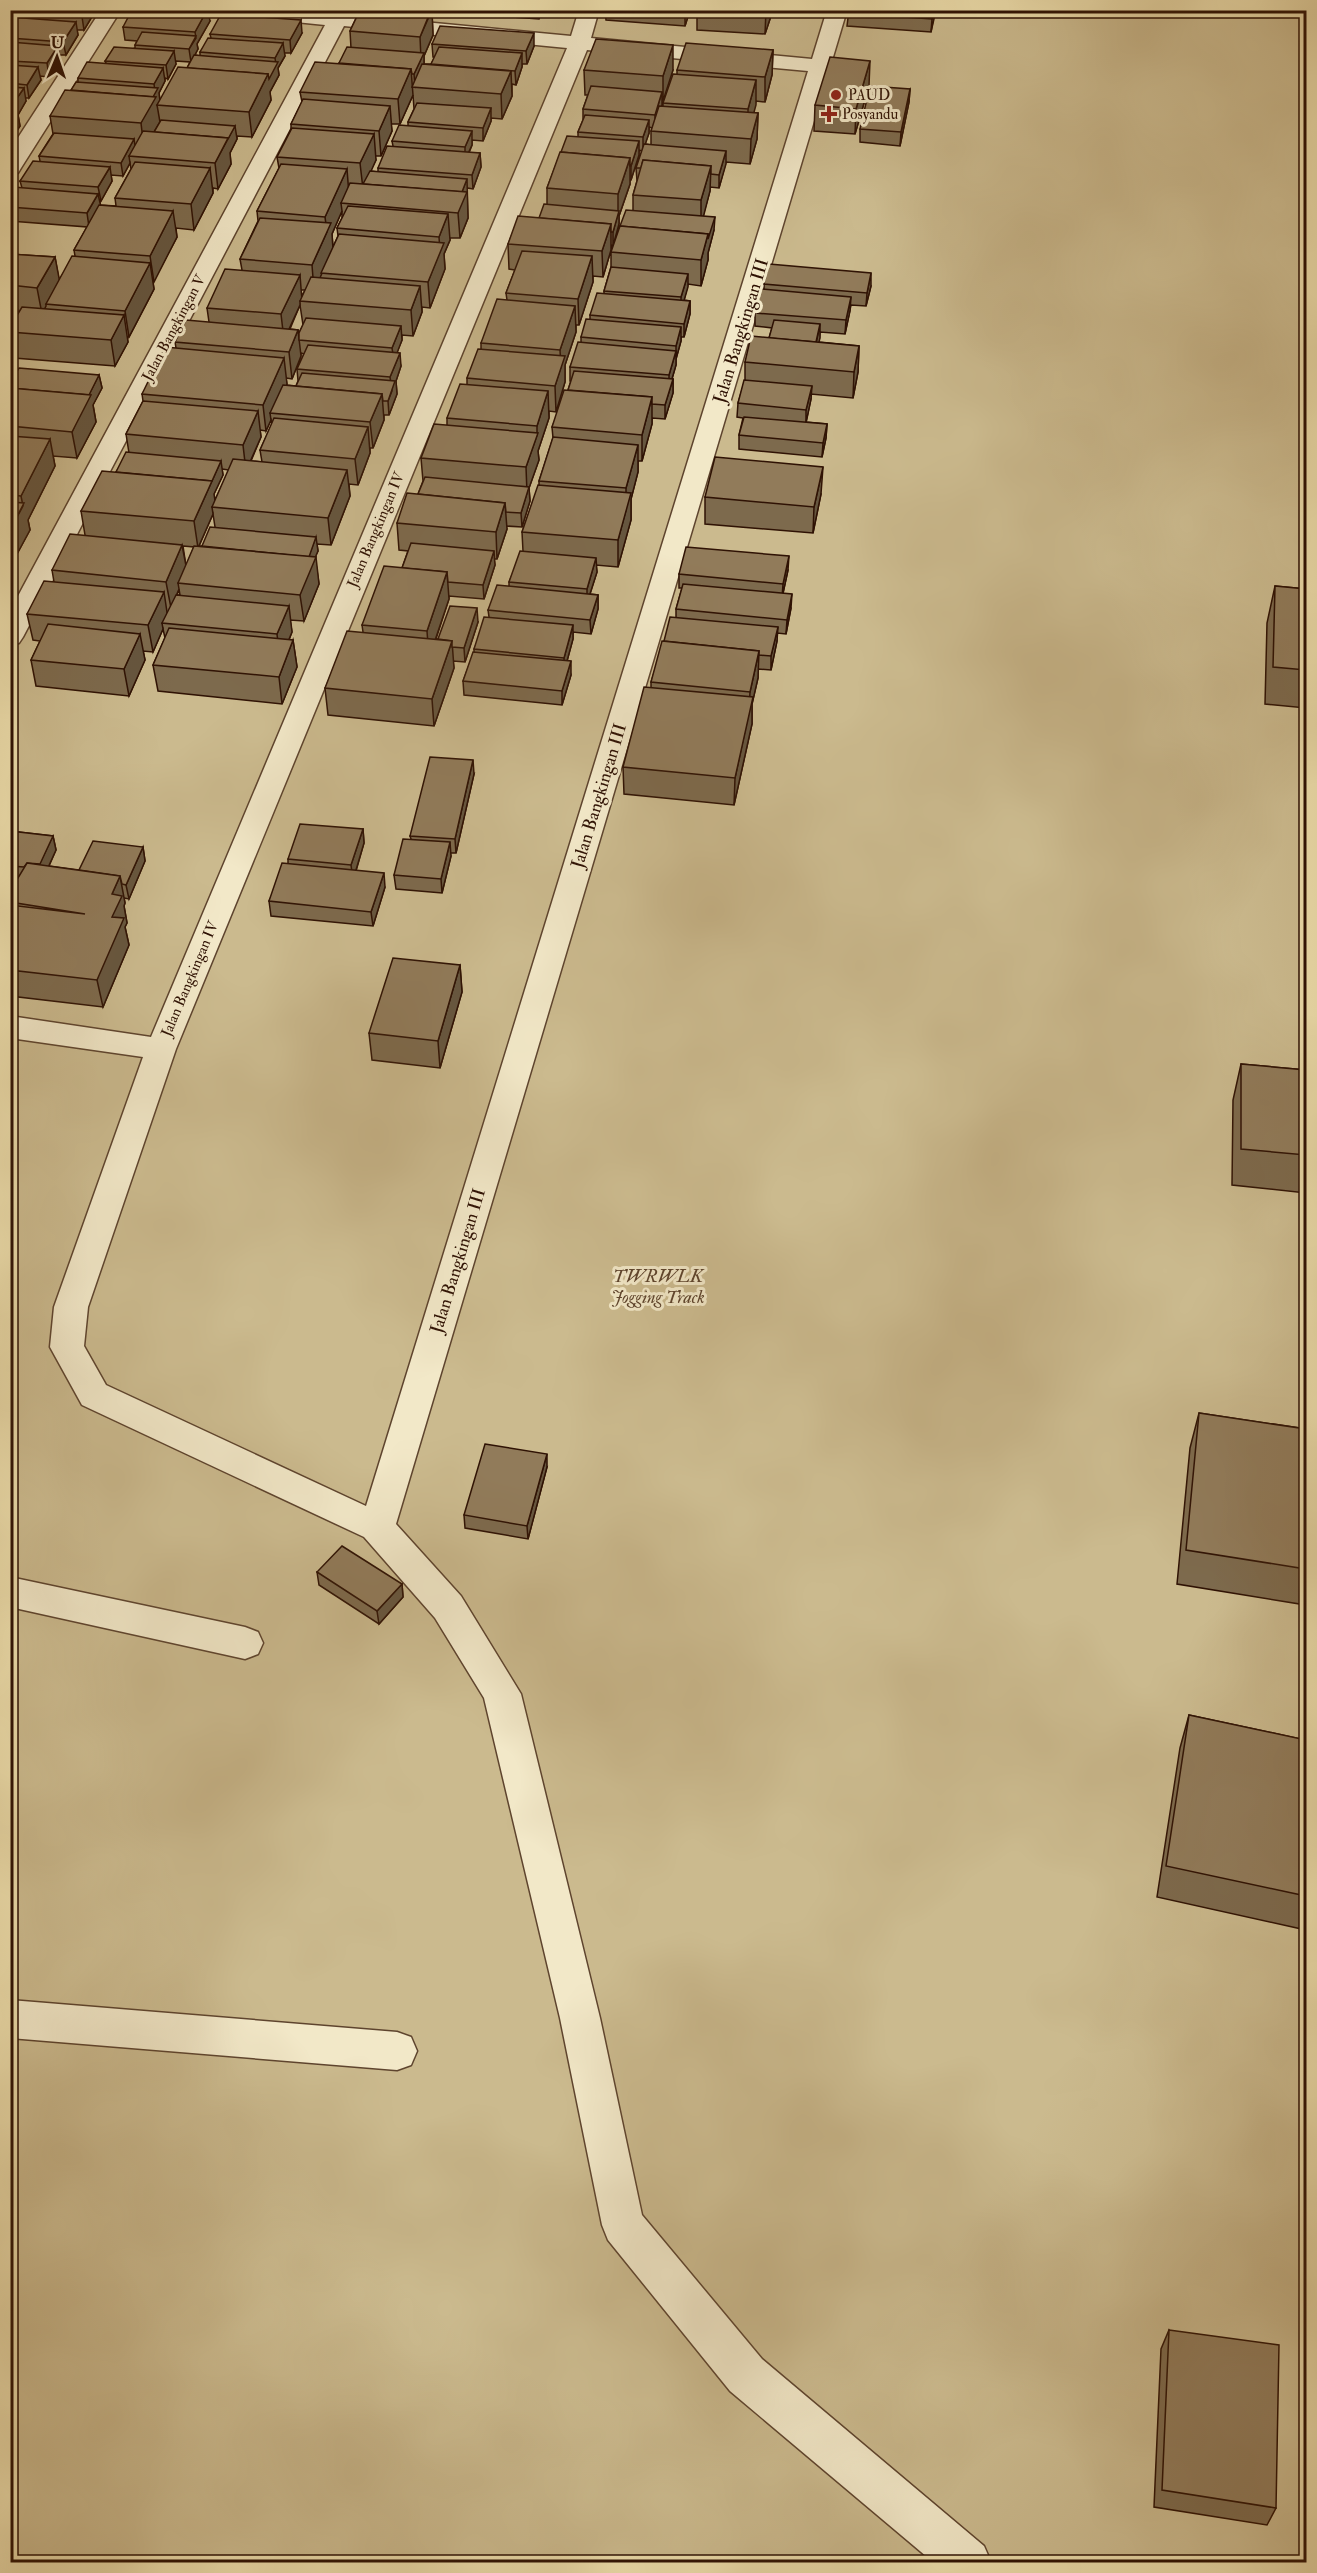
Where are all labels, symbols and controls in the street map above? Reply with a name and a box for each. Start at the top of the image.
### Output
north arrow [27,27,87,87]
text: U [50,33,65,53]
place label: PAUD [848,86,890,105]
marker: PAUD [829,88,843,102]
marker: Posyandu [820,105,838,123]
place label: Posyandu [842,105,899,124]
street label: Jalan Bangkingan III [708,256,774,407]
street label: Jalan Bangkingan V [137,270,212,386]
street label: Jalan Bangkingan IV [343,468,410,592]
street label: Jalan Bangkingan III [566,721,632,872]
street label: Jalan Bangkingan IV [157,917,224,1041]
street label: Jalan Bangkingan III [425,1186,491,1337]
park label: TWRWLK Jogging Track [611,1265,705,1309]

